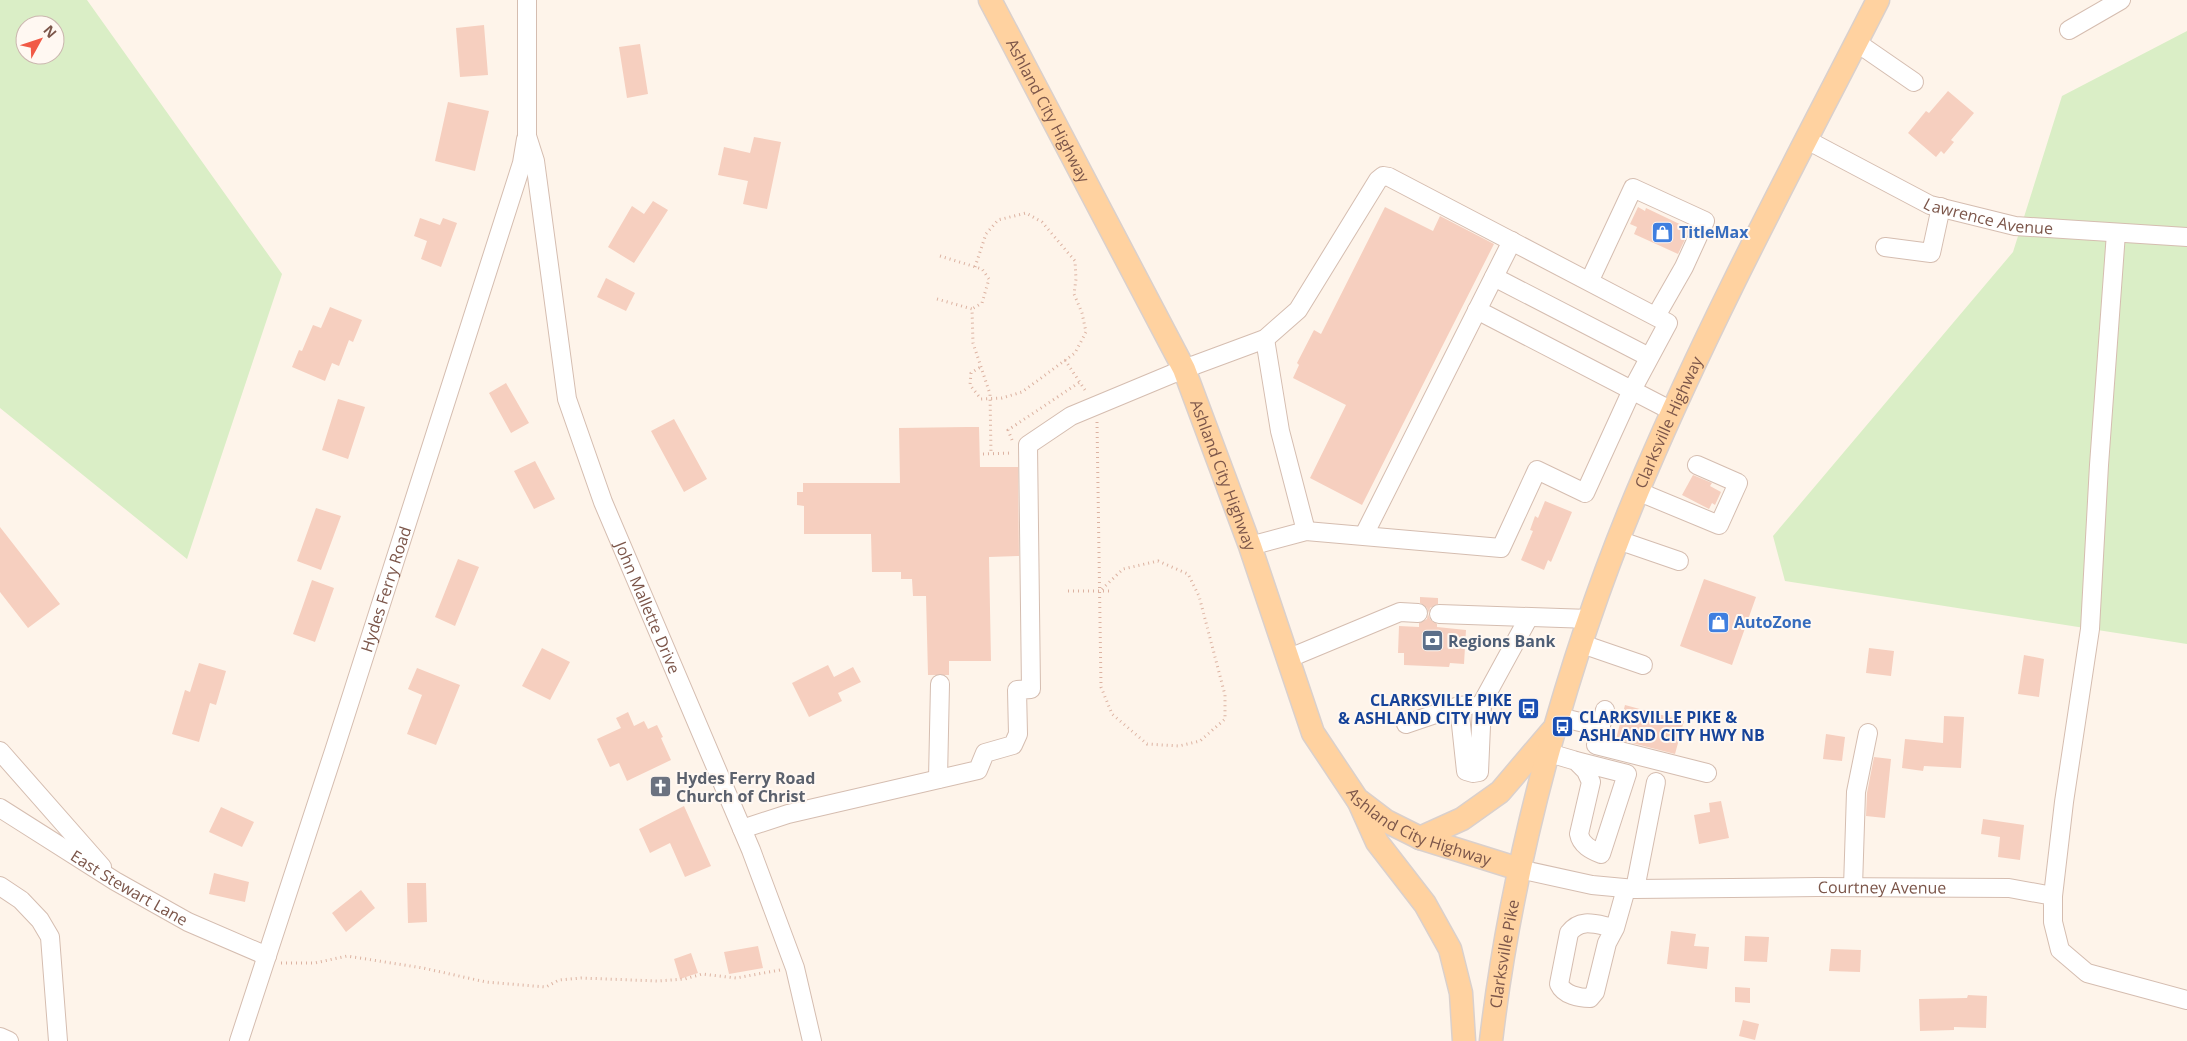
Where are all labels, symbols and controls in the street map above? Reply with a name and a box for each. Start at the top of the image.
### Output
north arrow [15,15,65,65]
text: N [39,21,61,42]
street label: Ashland City Highway [1001,35,1096,187]
street label: Lawrence Avenue [1920,193,2054,239]
shop icon: TitleMax [1651,220,1675,244]
place label: TitleMax [1679,221,1749,243]
street label: Clarksville Highway [1629,352,1708,492]
street label: Ashland City Highway [1185,396,1262,554]
street label: Hydes Ferry Road [355,523,416,655]
street label: John Mallette Drive [609,536,686,677]
shop icon: AutoZone [1706,610,1730,634]
place label: AutoZone [1734,611,1812,633]
bank icon: Regions Bank [1420,629,1444,653]
place label: Regions Bank [1448,630,1555,652]
place label: CLARKSVILLE PIKE & ASHLAND CITY HWY [1338,689,1512,729]
bus stop icon: CLARKSVILLE PIKE & ASHLAND CITY HWY [1516,697,1540,721]
place label: CLARKSVILLE PIKE & ASHLAND CITY HWY NB [1579,706,1765,746]
bus stop icon: CLARKSVILLE PIKE & ASHLAND CITY HWY NB [1551,714,1575,738]
place label: Hydes Ferry Road Church of Christ [676,767,815,807]
church icon: Hydes Ferry Road Church of Christ [648,775,672,799]
street label: Ashland City Highway [1342,783,1495,871]
street label: East Stewart Lane [67,845,192,931]
street label: Courtney Avenue [1818,876,1946,899]
street label: Clarksville Pike [1484,898,1524,1010]

